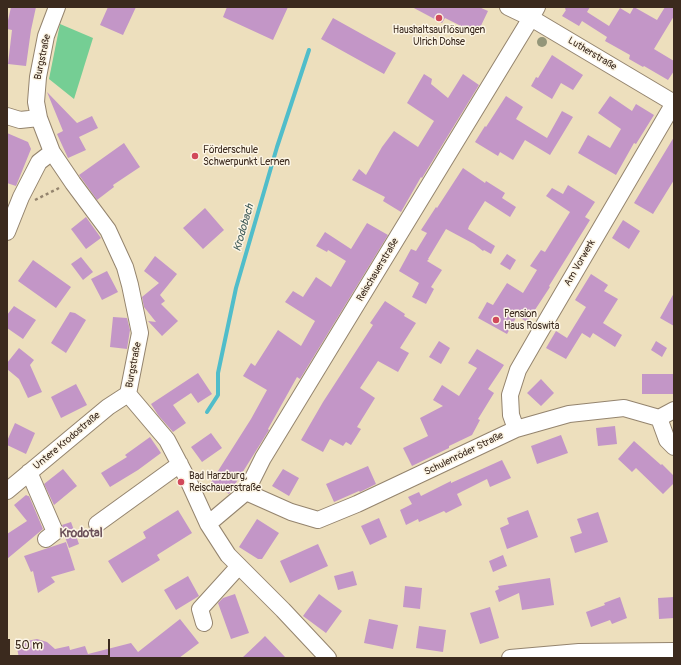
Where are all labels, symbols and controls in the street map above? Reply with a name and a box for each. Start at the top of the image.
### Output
marker: Haushaltsauflösungen Ulrich Dohse [434,13,444,23]
place label: Haushaltsauflösungen Ulrich Dohse [393,24,485,48]
street label: Burgstraße [32,33,54,81]
street label: Lutherstraße [565,35,619,73]
place label: Förderschule Schwerpunkt Lernen [203,144,290,168]
marker: Förderschule Schwerpunkt Lernen [190,151,200,161]
water label: Krodobach [231,203,257,253]
street label: Reischauerstraße [354,236,402,304]
street label: Am Vorwerk [562,238,598,288]
place label: Pension Haus Roswita [504,308,559,332]
marker: Pension Haus Roswita [491,315,501,325]
street label: Burgstraße [124,341,144,389]
street label: Untere Krodostraße [31,410,103,472]
street label: Schulenröder Straße [422,430,506,478]
place label: Bad Harzburg, Reischauerstraße [189,470,261,494]
marker: Bad Harzburg, Reischauerstraße [176,477,186,487]
district label: Krodotal [59,527,103,541]
scale bar [10,631,112,657]
text: 50 m [15,638,43,653]

